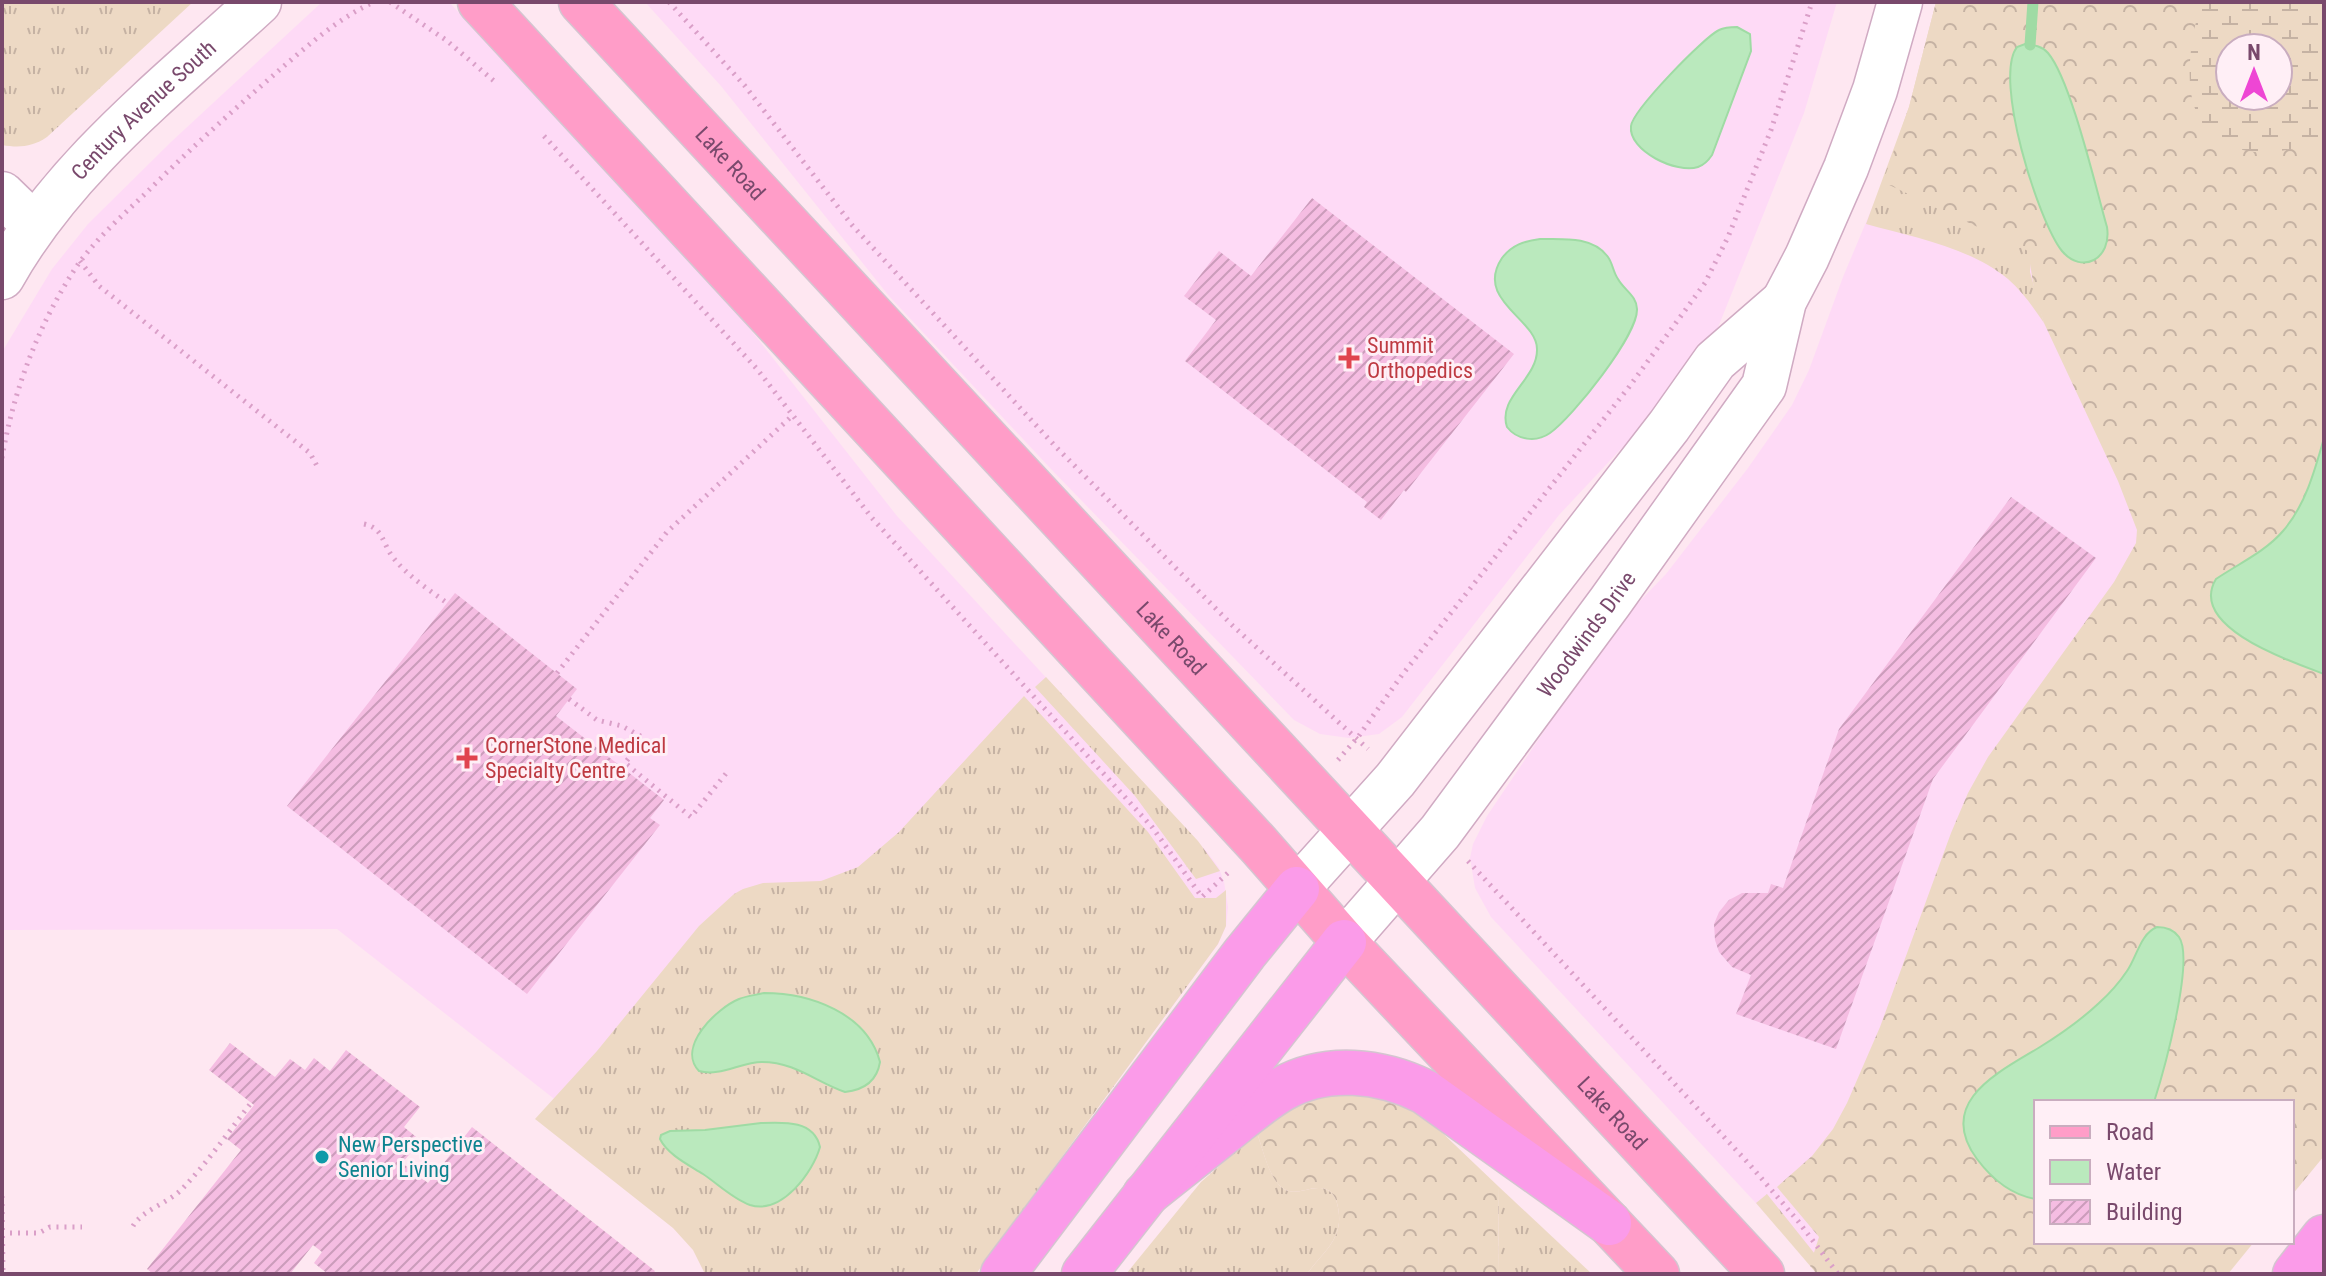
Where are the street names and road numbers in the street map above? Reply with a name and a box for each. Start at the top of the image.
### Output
street label: Century Avenue South [66,35,221,185]
street label: Lake Road [690,122,770,205]
street label: Woodwinds Drive [1532,567,1641,702]
street label: Lake Road [1131,597,1211,680]
street label: Lake Road [1572,1072,1652,1155]

